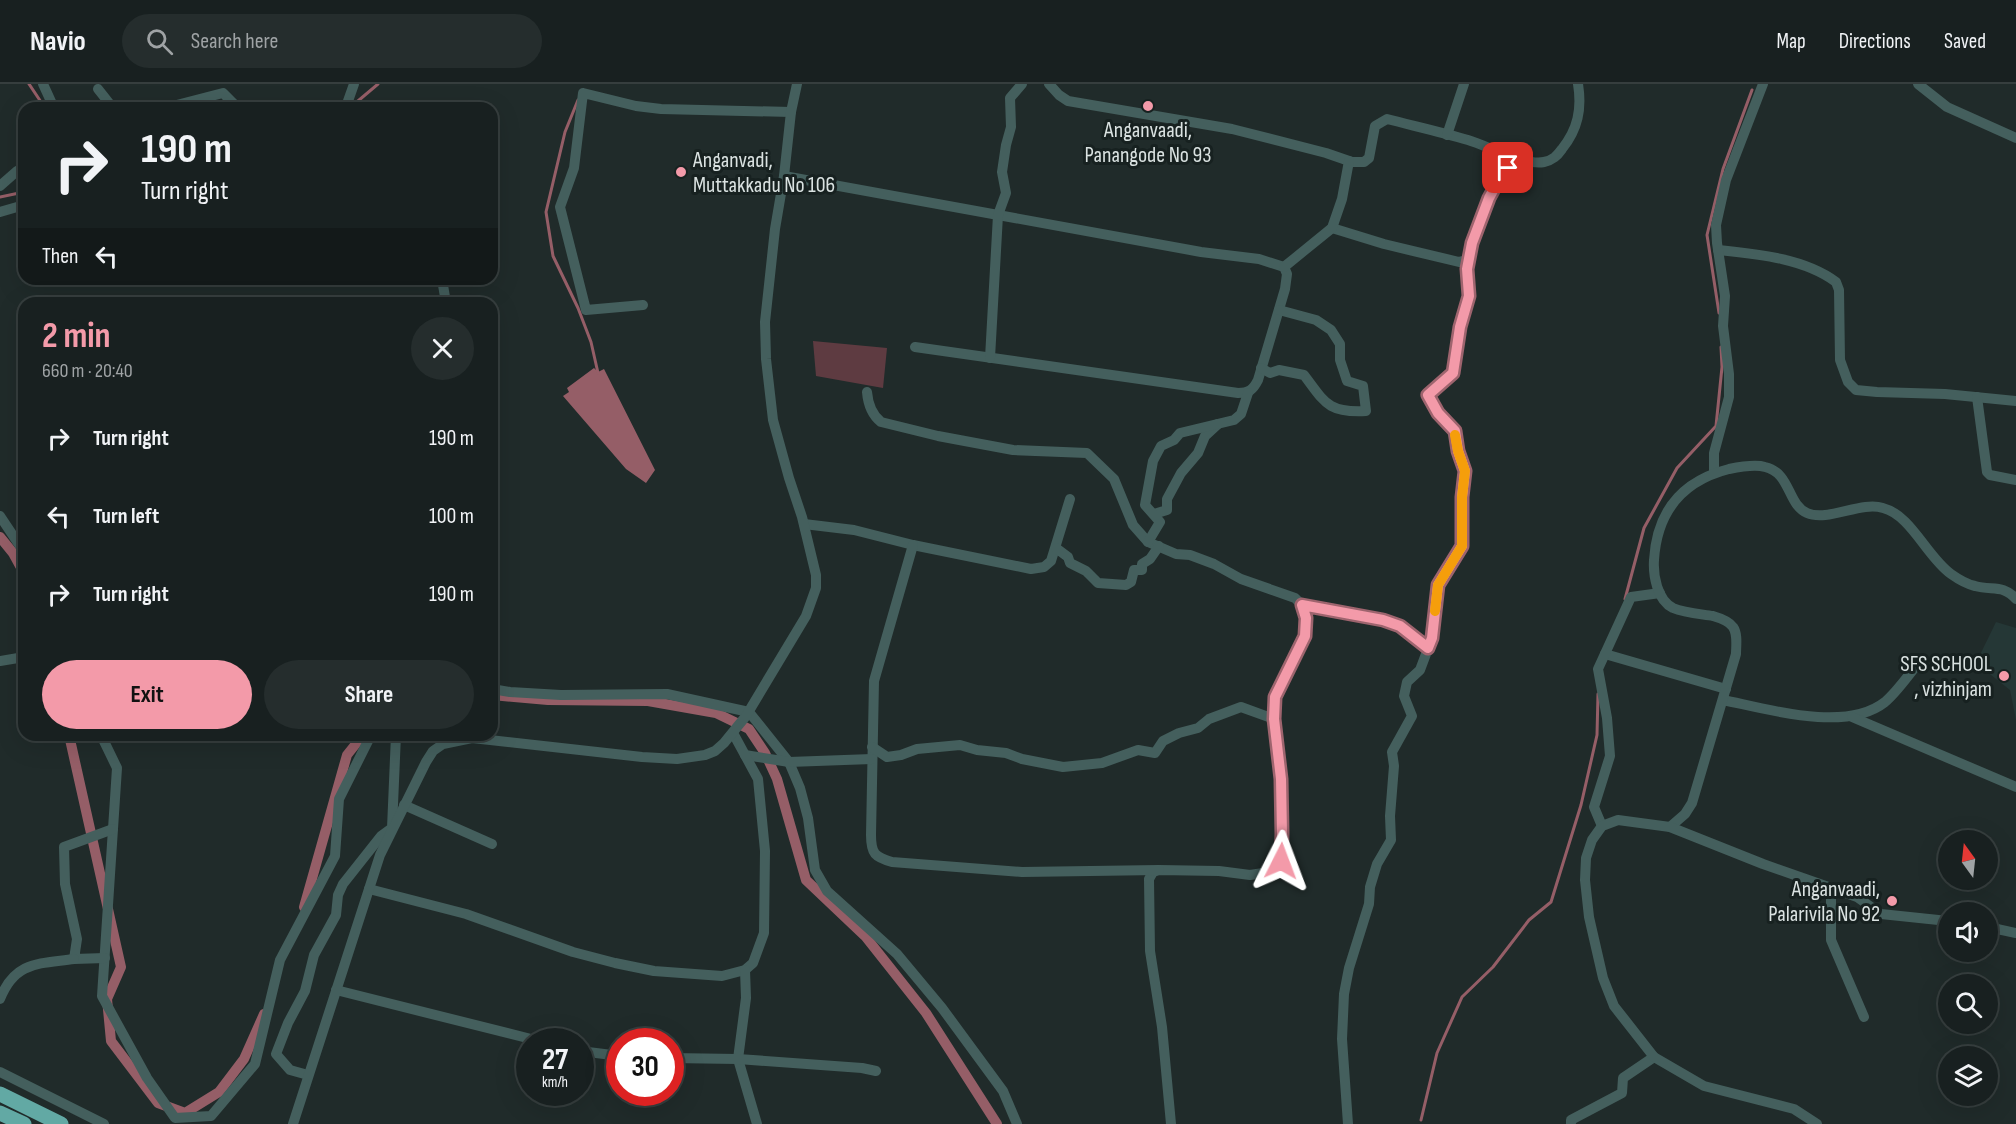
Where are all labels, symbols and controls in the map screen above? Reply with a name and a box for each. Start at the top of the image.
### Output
search box [122,14,542,68]
text: Navio [30,25,86,58]
icon: search [143,25,176,58]
text: Search here [191,28,278,55]
text: Map [1776,29,1806,54]
text: Directions [1839,29,1911,54]
text: Saved [1944,29,1986,54]
marker: Anganvaadi, Panangode No 93 [1141,99,1155,113]
place label: Anganvaadi, Panangode No 93 [1085,117,1211,169]
text: 190 m [141,124,232,175]
icon: right [42,126,120,204]
pin [1482,142,1533,193]
place label: Anganvadi, Muttakkadu No 106 [692,147,835,199]
icon: arrive [1491,151,1524,184]
marker: Anganvadi, Muttakkadu No 106 [674,165,688,179]
text: Turn right [141,175,228,207]
icon: left [90,240,123,273]
text: Then [42,243,78,270]
text: 2 min [42,315,111,358]
button: close [411,317,474,380]
text: 660 m · 20:40 [42,359,133,383]
icon: right [42,422,75,455]
text: Turn right [93,425,169,452]
text: 190 m [429,425,474,452]
icon: left [42,500,75,533]
text: Turn left [93,503,159,530]
text: 100 m [429,503,474,530]
icon: right [42,578,75,611]
text: Turn right [93,581,169,608]
text: 190 m [429,581,474,608]
place label: SFS SCHOOL , vizhinjam [1900,651,1992,703]
button: Exit [42,660,252,729]
button: Share [264,660,474,729]
marker: SFS SCHOOL , vizhinjam [1997,669,2011,683]
position arrow [1249,829,1313,893]
north arrow [1938,830,1998,890]
map controls [1938,830,1998,1106]
place label: Anganvaadi, Palarivila No 92 [1768,876,1880,928]
marker: Anganvaadi, Palarivila No 92 [1885,894,1899,908]
button: sound [1938,902,1998,962]
button: search [1938,974,1998,1034]
speed limit sign: 30 [606,1028,684,1106]
text: 27 [542,1042,568,1078]
button: layers [1938,1046,1998,1106]
text: km/h [542,1073,568,1092]

